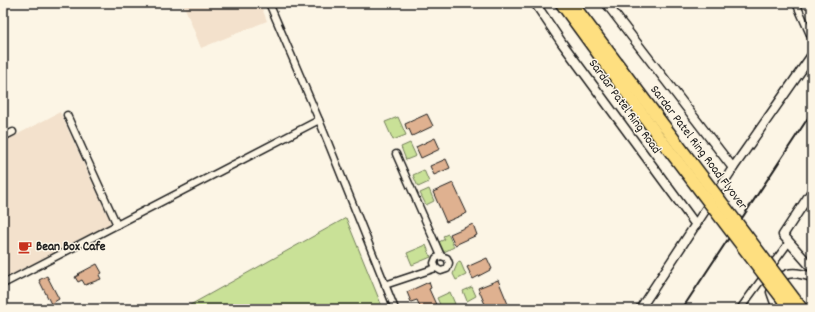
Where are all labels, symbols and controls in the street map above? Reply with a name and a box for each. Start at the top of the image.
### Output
street label: Sardar Patel Ring Road [583,56,665,158]
street label: Sardar Patel Ring Road Flyover [645,82,751,214]
place label: Bean Box Cafe [36,238,106,257]
cafe icon: Bean Box Cafe [17,239,33,255]

